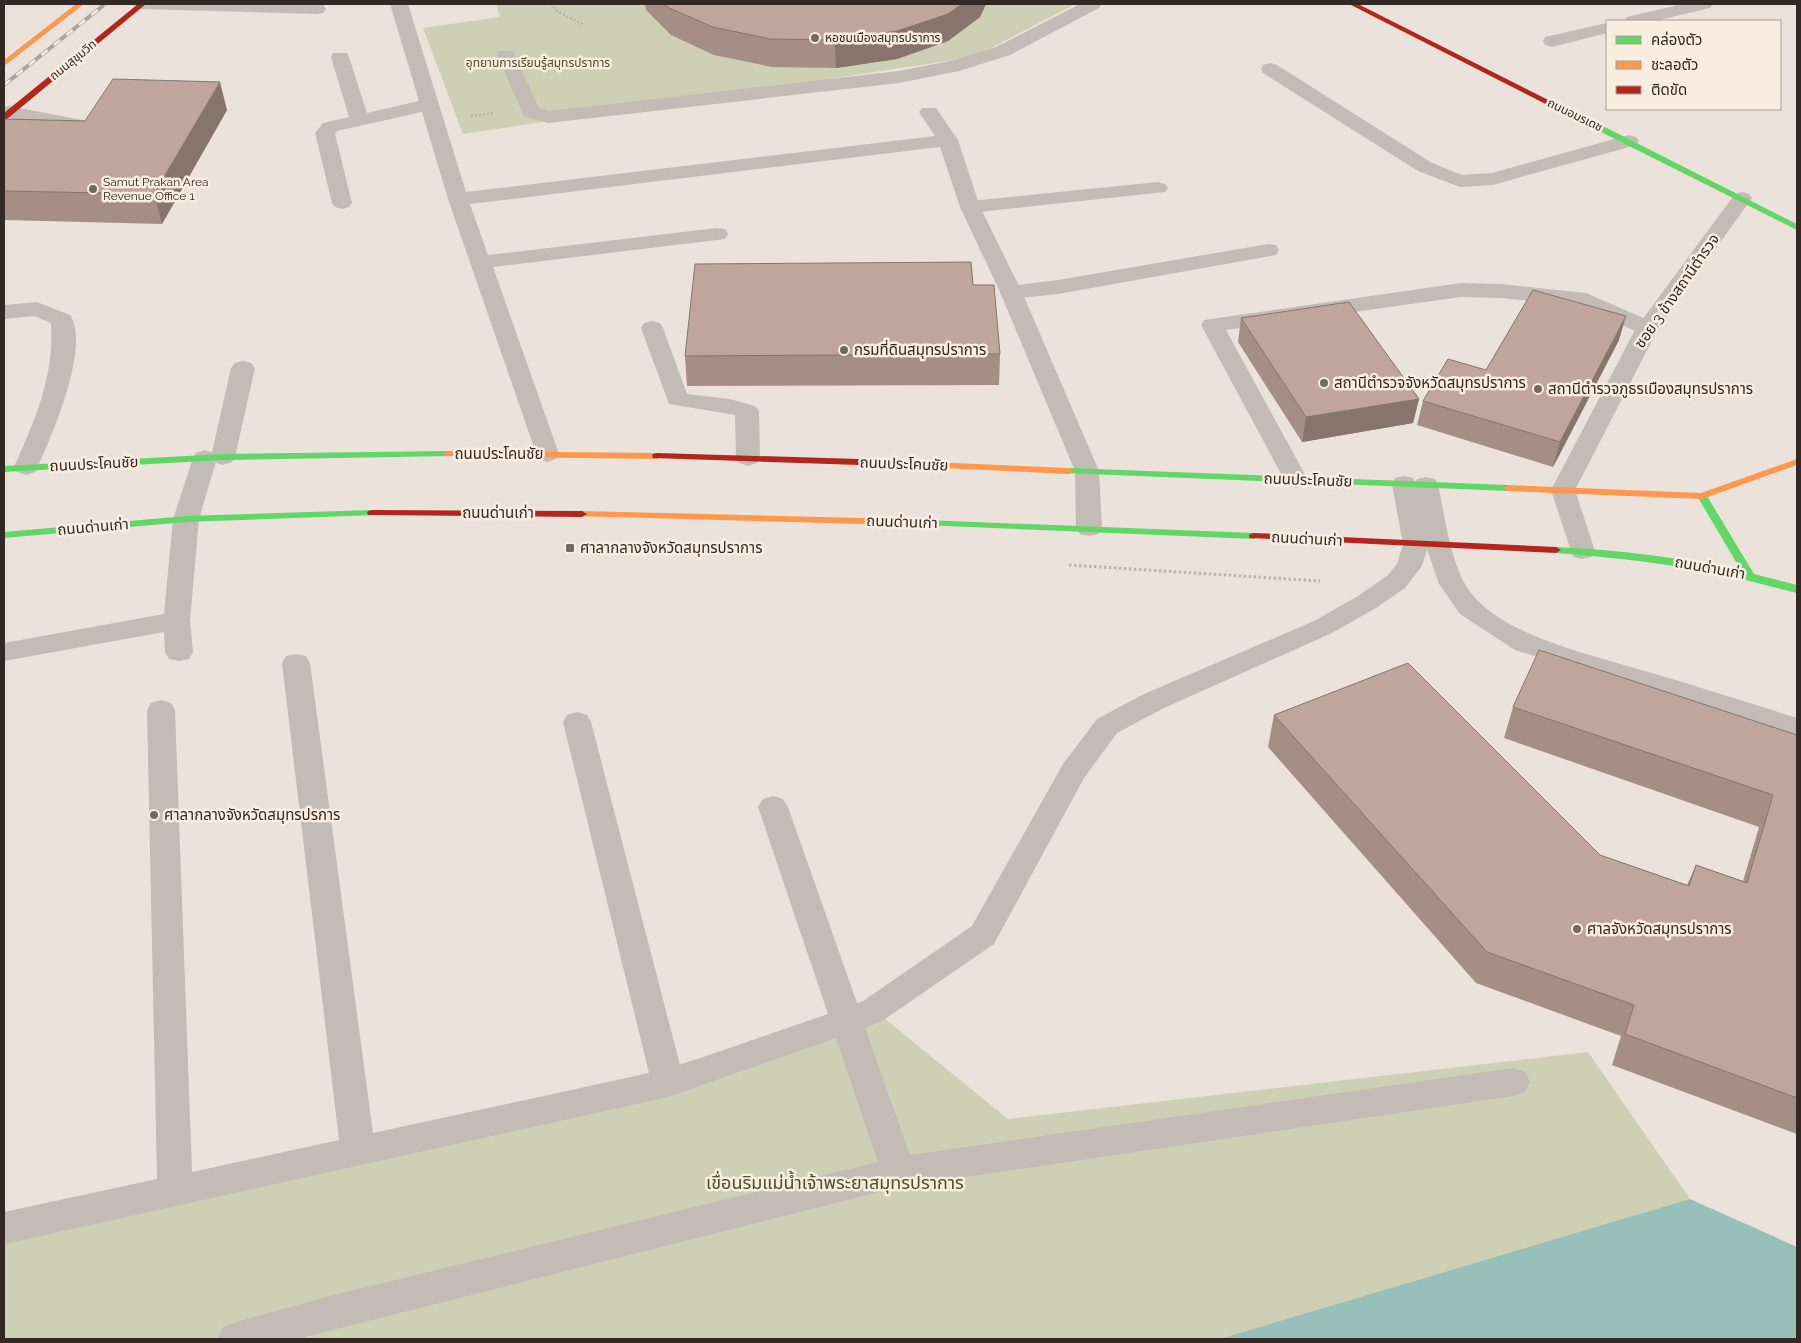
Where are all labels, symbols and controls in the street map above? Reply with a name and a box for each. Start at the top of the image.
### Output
legend [1606,20,1781,110]
place label: หอชมเมืองสมุทรปราการ [825,31,941,45]
text: คล่องตัว [1651,31,1702,49]
marker: หอชมเมืองสมุทรปราการ [809,32,821,44]
street label: ถนนสุขุมวิท [47,37,99,83]
park label: อุทยานการเรียนรู้สมุทรปราการ [466,56,610,70]
text: ชะลอตัว [1651,56,1698,74]
text: ติดขัด [1651,81,1687,99]
street label: ถนนอมรเดช [1545,96,1605,134]
place label: Samut Prakan Area Revenue Office 1 [103,175,209,203]
marker: Samut Prakan Area Revenue Office 1 [87,183,99,195]
street label: ซอย 3 ข้างสถานีตำรวจ [1631,230,1723,351]
place label: กรมที่ดินสมุทรปราการ [854,339,986,359]
marker: กรมที่ดินสมุทรปราการ [838,344,850,356]
place label: สถานีตำรวจจังหวัดสมุทรปราการ [1334,374,1526,392]
marker: สถานีตำรวจจังหวัดสมุทรปราการ [1318,377,1330,389]
place label: สถานีตำรวจภูธรเมืองสมุทรปราการ [1548,380,1753,398]
marker: สถานีตำรวจภูธรเมืองสมุทรปราการ [1532,383,1544,395]
street label: ถนนประโคนชัย [455,445,543,463]
street label: ถนนประโคนชัย [49,453,139,475]
street label: ถนนประโคนชัย [859,453,949,475]
street label: ถนนประโคนชัย [1263,469,1353,491]
street label: ถนนด่านเก่า [462,504,534,522]
street label: ถนนด่านเก่า [866,512,938,532]
street label: ถนนด่านเก่า [57,515,129,539]
street label: ถนนด่านเก่า [1271,528,1343,550]
place label: ศาลากลางจังหวัดสมุทรปราการ [580,539,762,557]
marker: ศาลากลางจังหวัดสมุทรปราการ [564,542,576,554]
street label: ถนนด่านเก่า [1673,553,1747,583]
place label: ศาลากลางจังหวัดสมุทรปรการ [164,806,340,824]
marker: ศาลากลางจังหวัดสมุทรปรการ [148,809,160,821]
place label: ศาลจังหวัดสมุทรปราการ [1587,920,1732,938]
marker: ศาลจังหวัดสมุทรปราการ [1571,923,1583,935]
park label: เขื่อนริมแม่น้ำเจ้าพระยาสมุทรปราการ [706,1170,964,1194]

